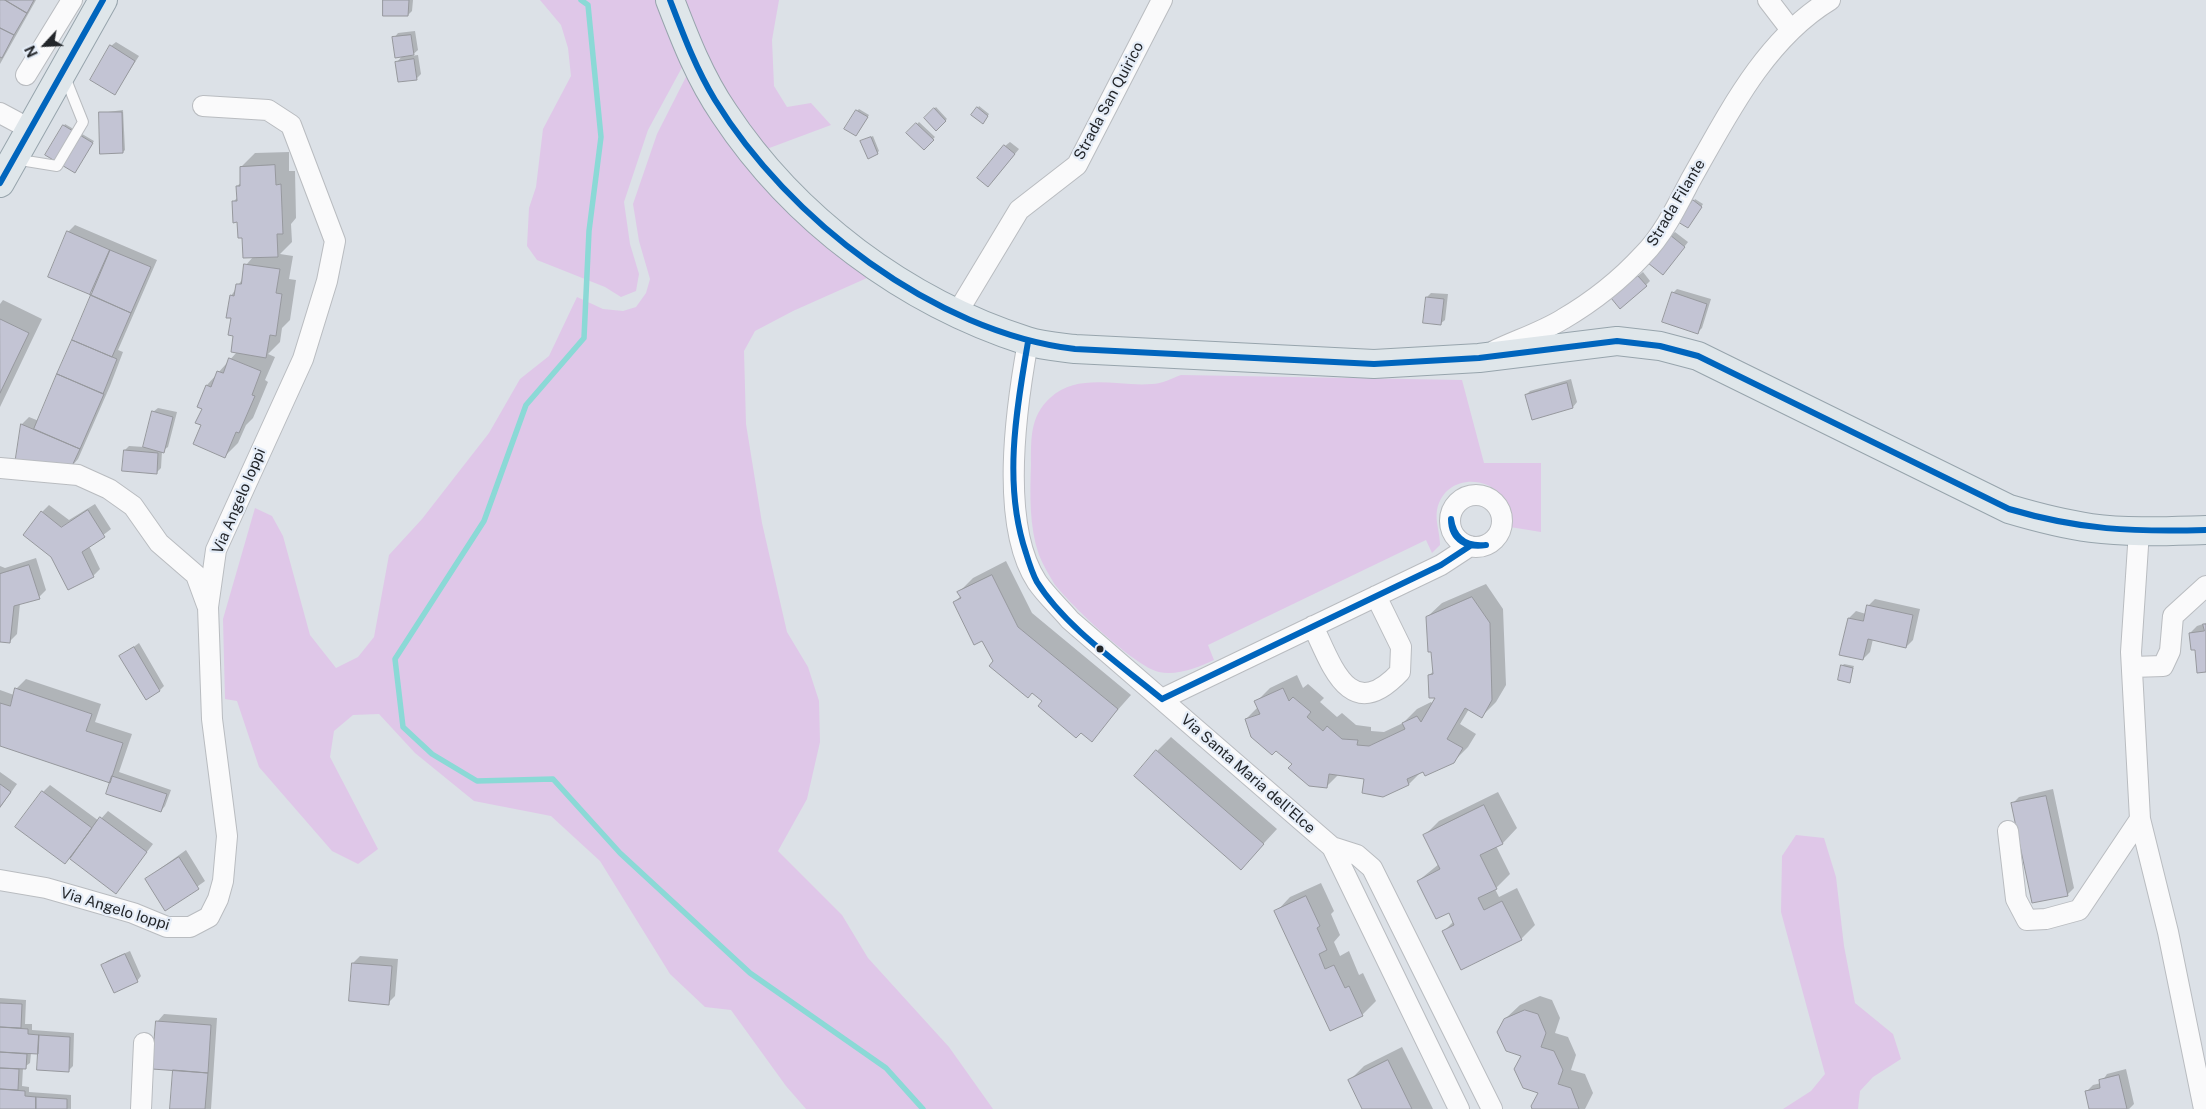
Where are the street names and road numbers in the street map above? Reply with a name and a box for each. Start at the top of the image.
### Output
street label: Strada San Quirico [1070,39,1148,163]
street label: Strada Filante [1643,156,1709,250]
street label: Via Angelo Ioppi [209,445,269,557]
street label: Via Santa Maria dell'Elce [1177,711,1319,837]
street label: Via Angelo Ioppi [58,884,172,934]

